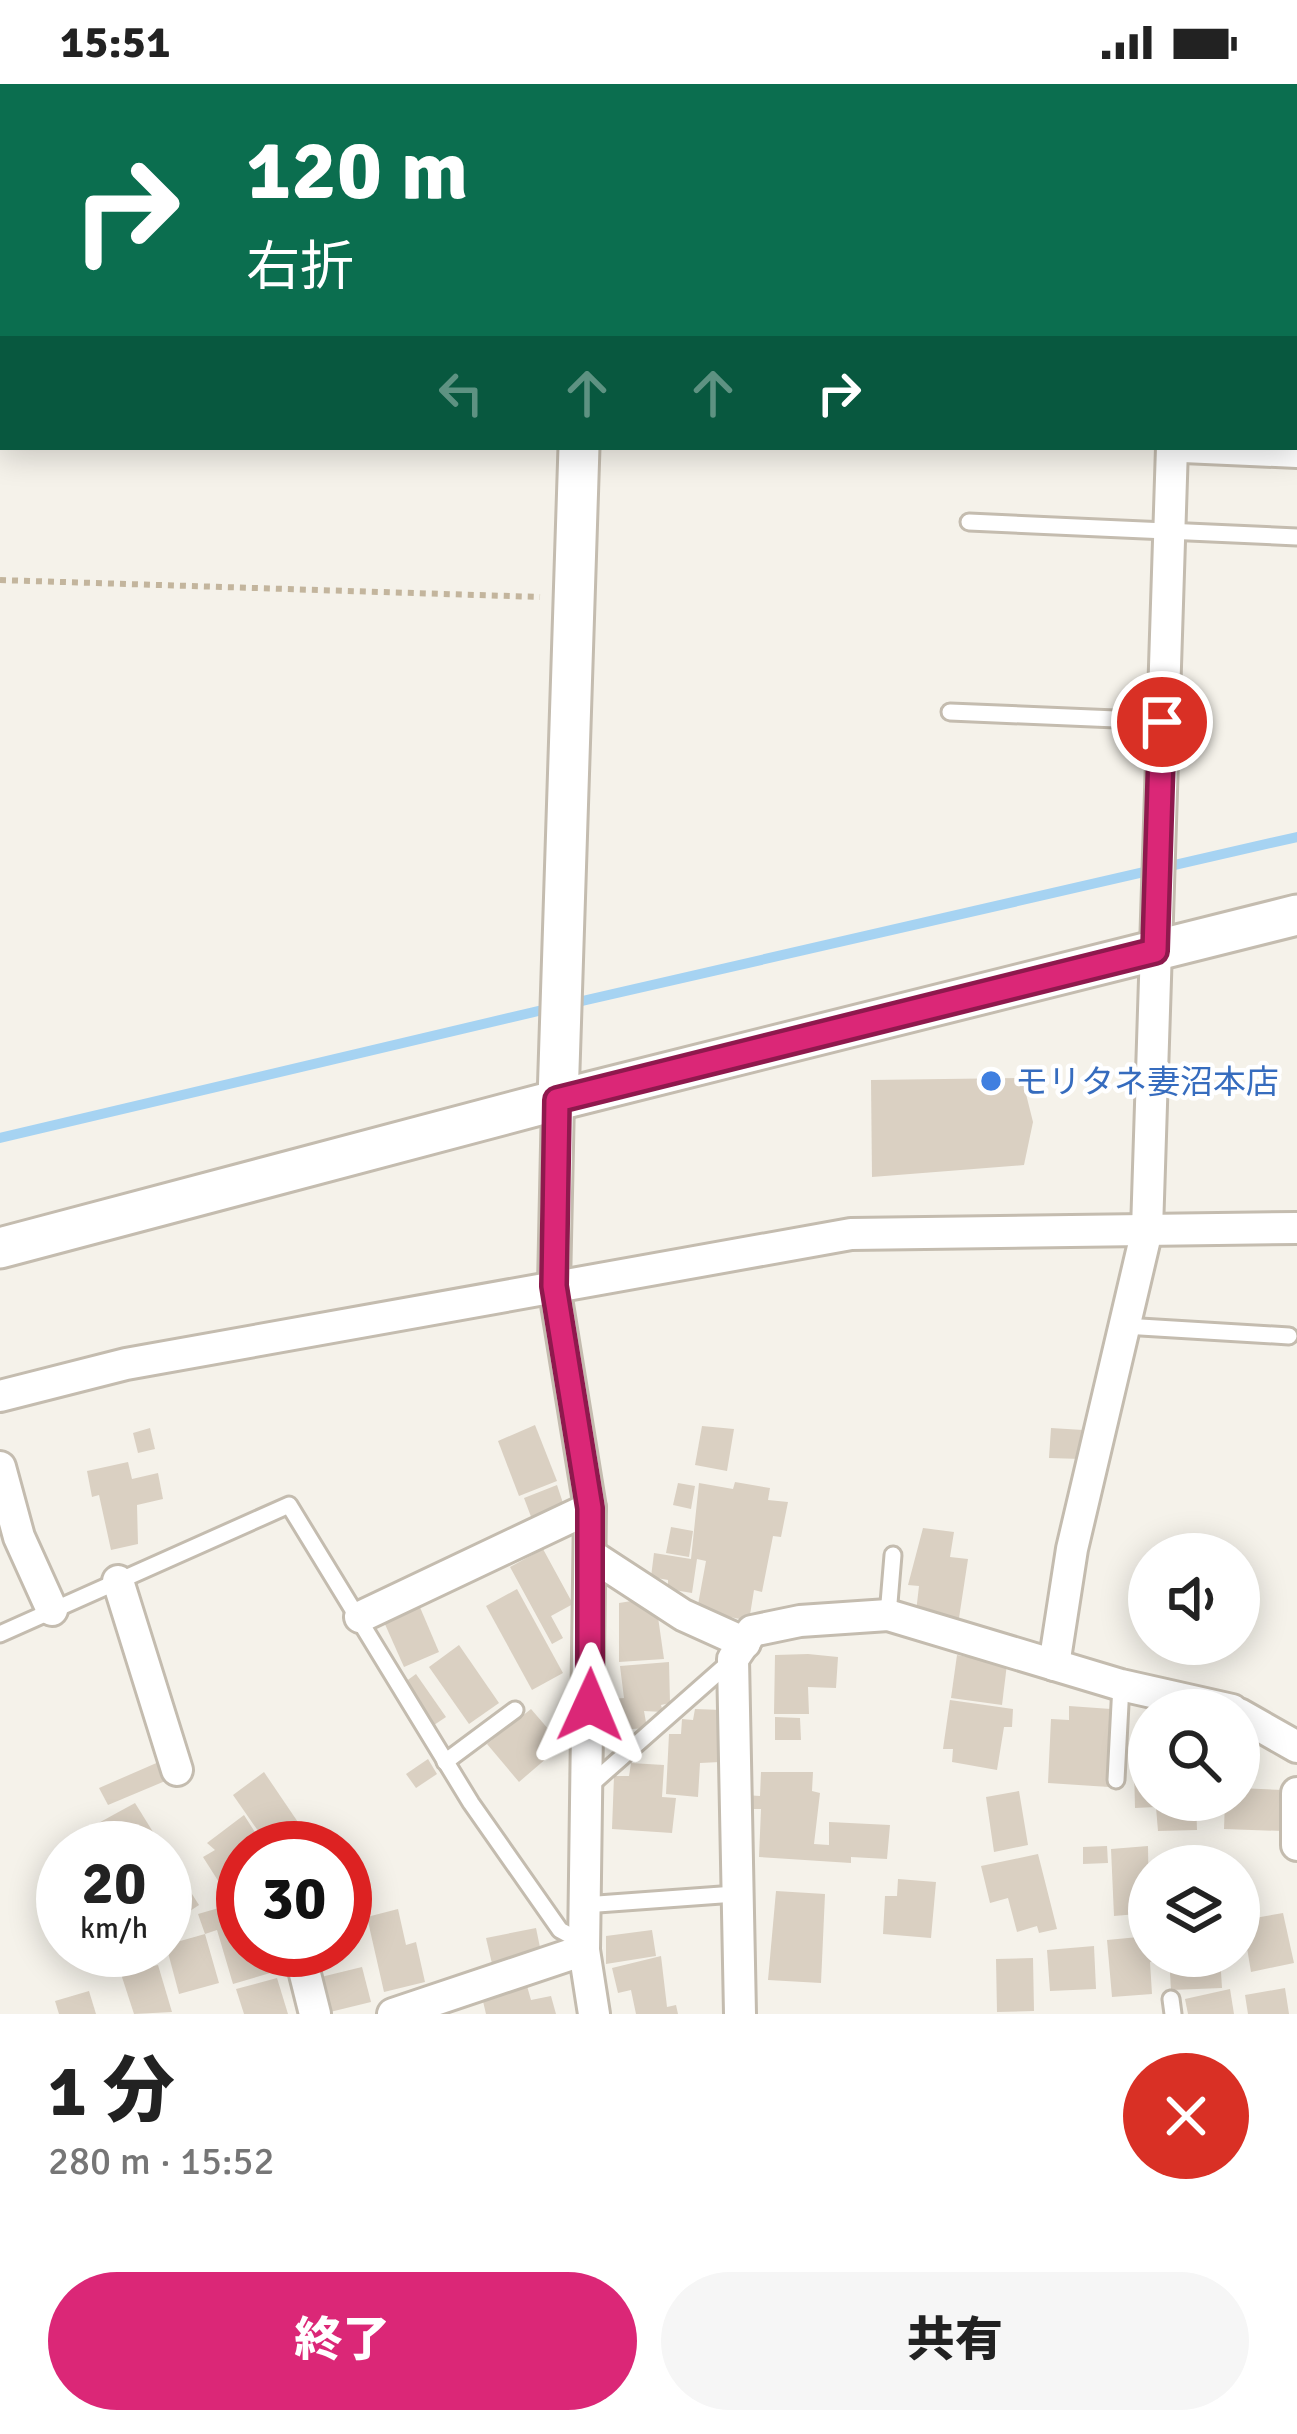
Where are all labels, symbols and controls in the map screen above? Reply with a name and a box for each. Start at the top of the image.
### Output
text: 15:51 [60,15,170,70]
text: 120 m [246,119,468,223]
icon: right [48,132,204,288]
text: 右折 [246,234,354,301]
icon: left [428,360,494,426]
icon: ahead [554,360,620,426]
icon: ahead [680,360,746,426]
icon: right [806,360,872,426]
pin [1111,671,1213,773]
icon: arrive [1129,689,1195,755]
place label: モリタネ妻沼本店 [1015,1062,1279,1103]
marker: モリタネ妻沼本店 [978,1068,1004,1094]
map controls [1128,1533,1260,1977]
button: sound [1128,1533,1260,1665]
position arrow [527,1642,653,1768]
button: search [1128,1689,1260,1821]
speed limit sign: 30 [216,1821,372,1977]
button: layers [1128,1845,1260,1977]
text: 20 [82,1847,146,1921]
text: km/h [80,1910,148,1947]
text: 1 分 [48,2047,175,2136]
button: close [1123,2053,1249,2179]
text: 280 m · 15:52 [48,2137,275,2185]
button: 終了 [48,2272,637,2410]
button: 共有 [661,2272,1249,2410]

